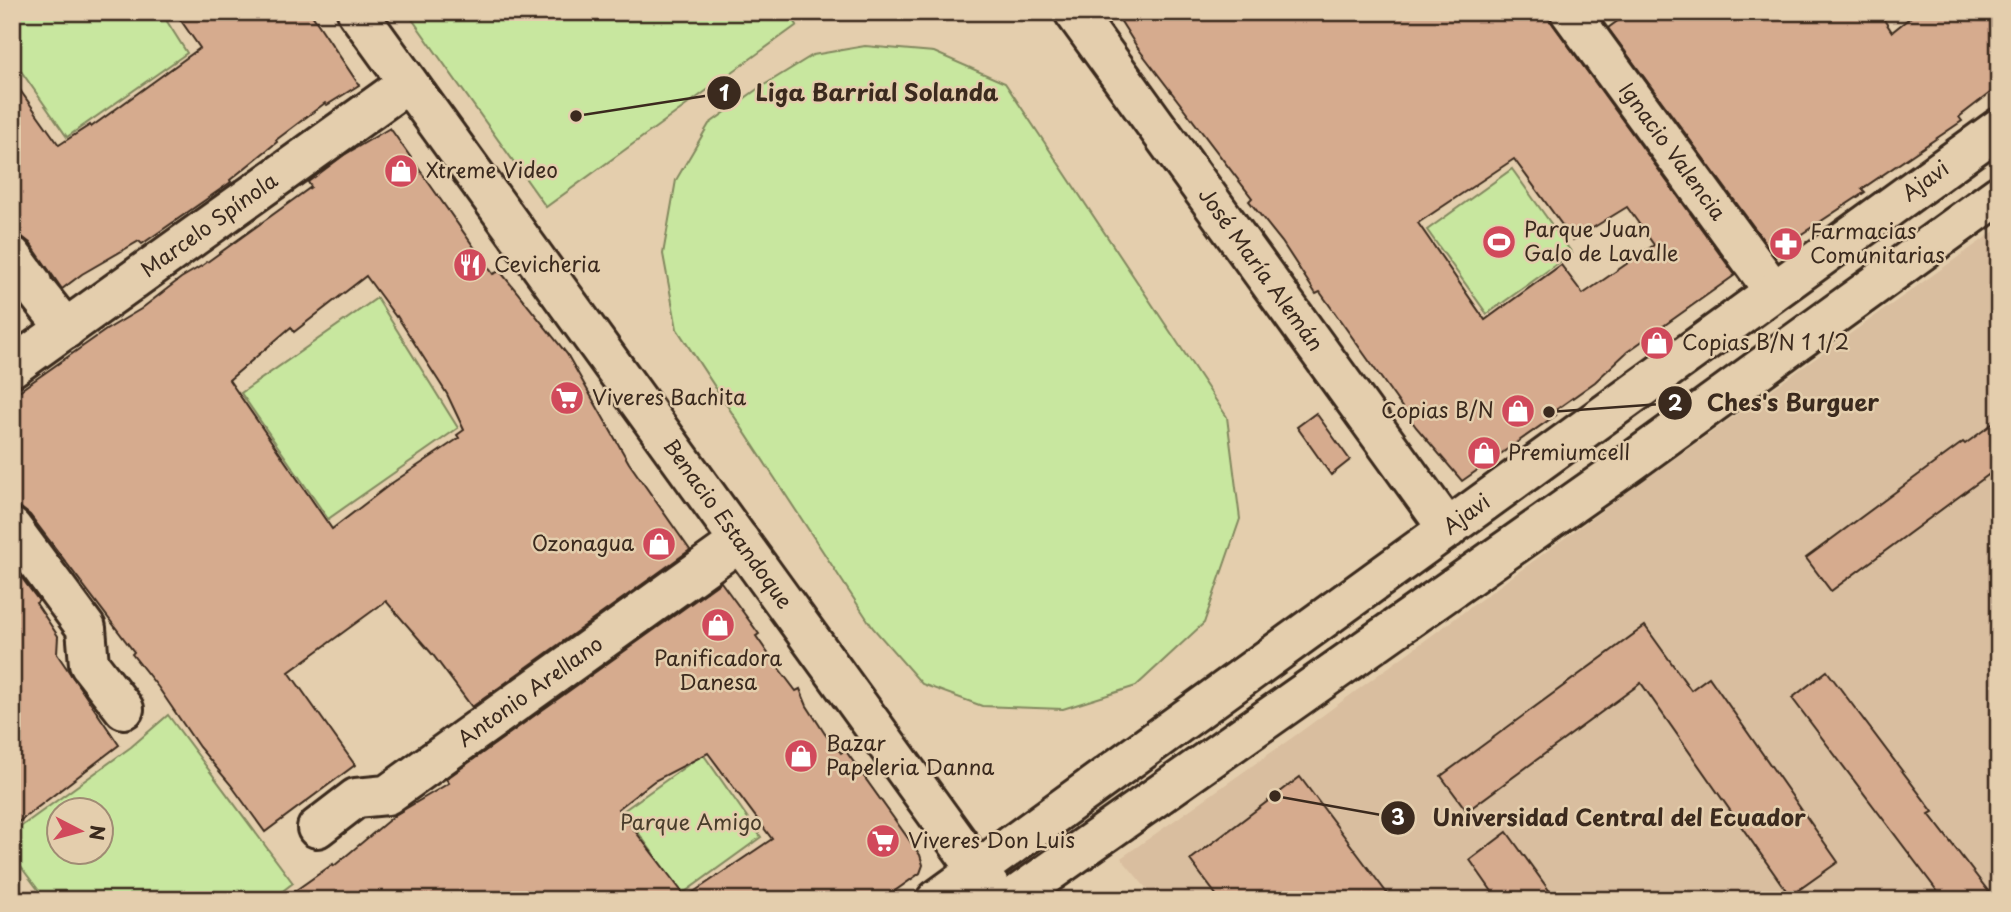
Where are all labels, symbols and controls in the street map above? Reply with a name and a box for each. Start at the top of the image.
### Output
callout: Liga Barrial Solanda [706,71,1013,115]
text: Liga Barrial Solanda [755,74,999,109]
street label: Ignacio Valencia [1612,75,1735,226]
text: 1 [719,76,729,108]
street label: Ajavi [1894,151,1955,208]
shop icon: Xtreme Video [382,152,420,190]
place label: Xtreme Video [426,153,558,185]
street label: Marcelo Spínola [133,164,283,284]
street label: José María Alemán [1192,180,1332,357]
place label: Parque Juan Galo de Lavalle [1524,212,1678,268]
place label: Farmacias Comunitarias [1810,214,1945,270]
sports icon: Parque Juan Galo de Lavalle [1480,223,1518,261]
pharmacy icon: Farmacias Comunitarias [1767,225,1805,263]
restaurant icon: Cevicheria [451,246,489,284]
place label: Cevicheria [494,247,601,279]
shop icon: Copias B/N 1 1/2 [1638,324,1676,362]
place label: Copias B/N 1 1/2 [1682,325,1849,357]
supermarket icon: Viveres Bachita [548,379,586,417]
place label: Viveres Bachita [592,380,747,412]
callout: Ches's Burguer [1658,381,1893,425]
text: Ches's Burguer [1707,384,1879,419]
text: 2 [1668,386,1683,418]
shop icon: Copias B/N [1499,392,1537,430]
place label: Copias B/N [1381,393,1494,425]
street label: Benacio Estandoque [657,431,801,615]
shop icon: Premiumcell [1465,434,1503,472]
place label: Premiumcell [1508,435,1630,467]
street label: Ajavi [1435,485,1496,541]
shop icon: Ozonagua [640,525,678,563]
place label: Ozonagua [532,526,634,558]
shop icon: Panificadora Danesa [699,606,737,644]
street label: Antonio Arellano [450,627,609,754]
place label: Panificadora Danesa [654,641,782,697]
place label: Bazar Papeleria Danna [826,726,994,782]
shop icon: Bazar Papeleria Danna [782,737,820,775]
north arrow [46,796,116,866]
callout: Universidad Central del Ecuador [1380,796,1822,840]
text: Universidad Central del Ecuador [1432,799,1806,834]
text: 3 [1391,800,1405,832]
park label: Parque Amigo [620,805,762,837]
supermarket icon: Viveres Don Luis [864,822,902,860]
place label: Viveres Don Luis [908,823,1075,855]
text: N [83,824,113,842]

